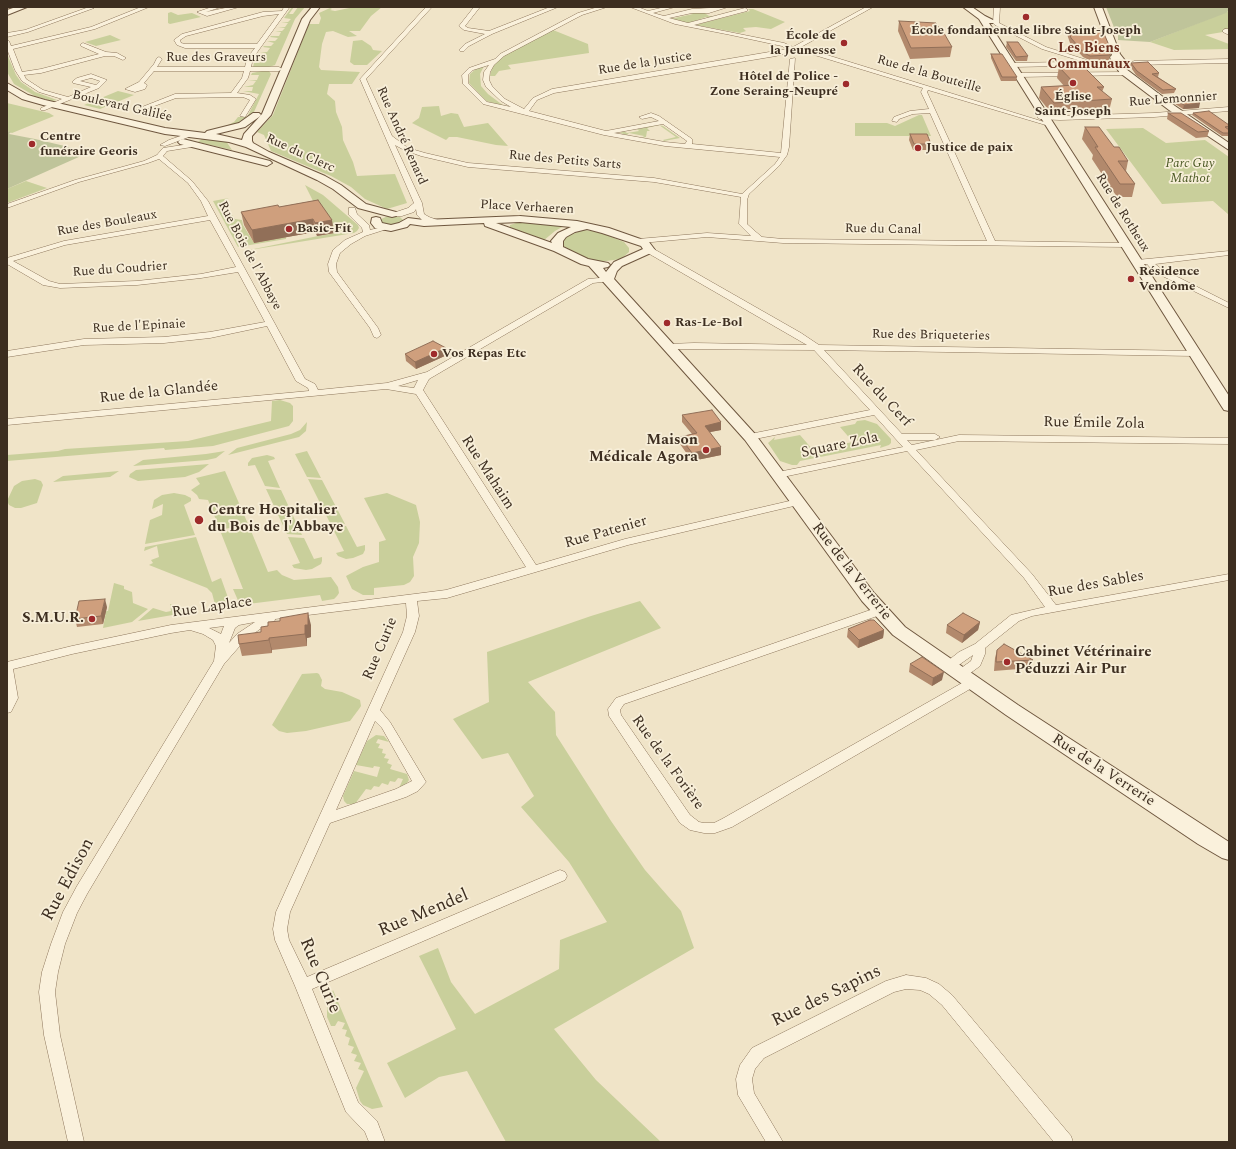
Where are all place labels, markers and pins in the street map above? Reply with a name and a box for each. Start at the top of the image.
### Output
marker: École fondamentale libre Saint-Joseph [1021,12,1031,22]
place label: École fondamentale libre Saint-Joseph [911,23,1141,39]
place label: École de la Jeunesse [770,28,836,59]
marker: École de la Jeunesse [839,38,849,48]
place label: Hôtel de Police - Zone Seraing-Neupré [709,69,838,100]
marker: Église Saint-Joseph [1068,78,1078,88]
marker: Hôtel de Police - Zone Seraing-Neupré [841,79,851,89]
place label: Église Saint-Joseph [1035,89,1111,120]
place label: Centre funéraire Georis [40,129,138,160]
marker: Centre funéraire Georis [27,139,37,149]
place label: Justice de paix [926,140,1013,156]
marker: Justice de paix [913,143,923,153]
place label: Basic-Fit [297,221,352,237]
marker: Basic-Fit [284,224,294,234]
place label: Résidence Vendôme [1139,264,1200,295]
marker: Résidence Vendôme [1126,274,1136,284]
place label: Ras-Le-Bol [675,315,742,331]
marker: Ras-Le-Bol [662,318,672,328]
place label: Vos Repas Etc [442,346,526,362]
marker: Vos Repas Etc [429,349,439,359]
place label: Maison Médicale Agora [589,432,698,467]
marker: Maison Médicale Agora [701,445,711,455]
place label: Centre Hospitalier du Bois de l'Abbaye [208,502,343,537]
marker: Centre Hospitalier du Bois de l'Abbaye [193,514,205,526]
place label: S.M.U.R. [22,610,84,628]
marker: S.M.U.R. [87,614,97,624]
place label: Cabinet Vétérinaire Péduzzi Air Pur [1015,644,1152,679]
marker: Cabinet Vétérinaire Péduzzi Air Pur [1002,657,1012,667]

